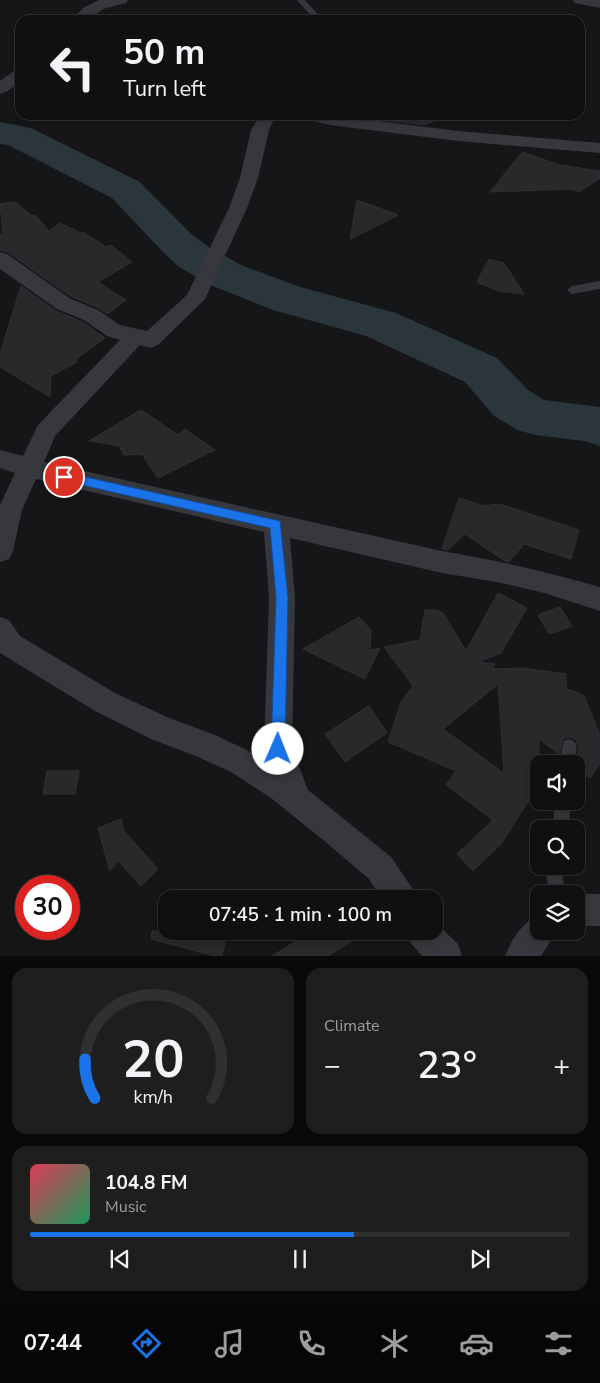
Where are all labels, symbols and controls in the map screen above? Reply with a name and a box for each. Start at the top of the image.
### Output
text: 50 m [123,29,205,76]
icon: left [40,35,105,100]
text: Turn left [123,74,206,104]
pin [43,456,85,498]
icon: arrive [50,463,78,491]
position arrow [251,722,303,774]
map controls [530,755,585,940]
button: sound [530,755,585,810]
button: search [530,820,585,875]
speed limit sign: 30 [15,875,80,940]
button: layers [530,885,585,940]
text: 07:45 · 1 min · 100 m [209,902,392,928]
text: Climate [324,1015,379,1037]
text: 20 [122,1024,184,1095]
text: 23° [417,1040,477,1091]
text: − [324,1047,341,1085]
text: + [553,1047,570,1085]
text: km/h [133,1085,173,1109]
text: 104.8 FM [105,1170,188,1196]
text: Music [105,1196,146,1218]
icon: previous [106,1245,134,1273]
icon: pause [286,1245,314,1273]
icon: next [466,1245,494,1273]
icon: directions [129,1326,164,1361]
icon: music [212,1326,247,1361]
icon: phone [294,1326,329,1361]
icon: climate [377,1326,412,1361]
icon: car [459,1326,494,1361]
icon: filters [541,1326,576,1361]
text: 07:44 [24,1328,82,1358]

